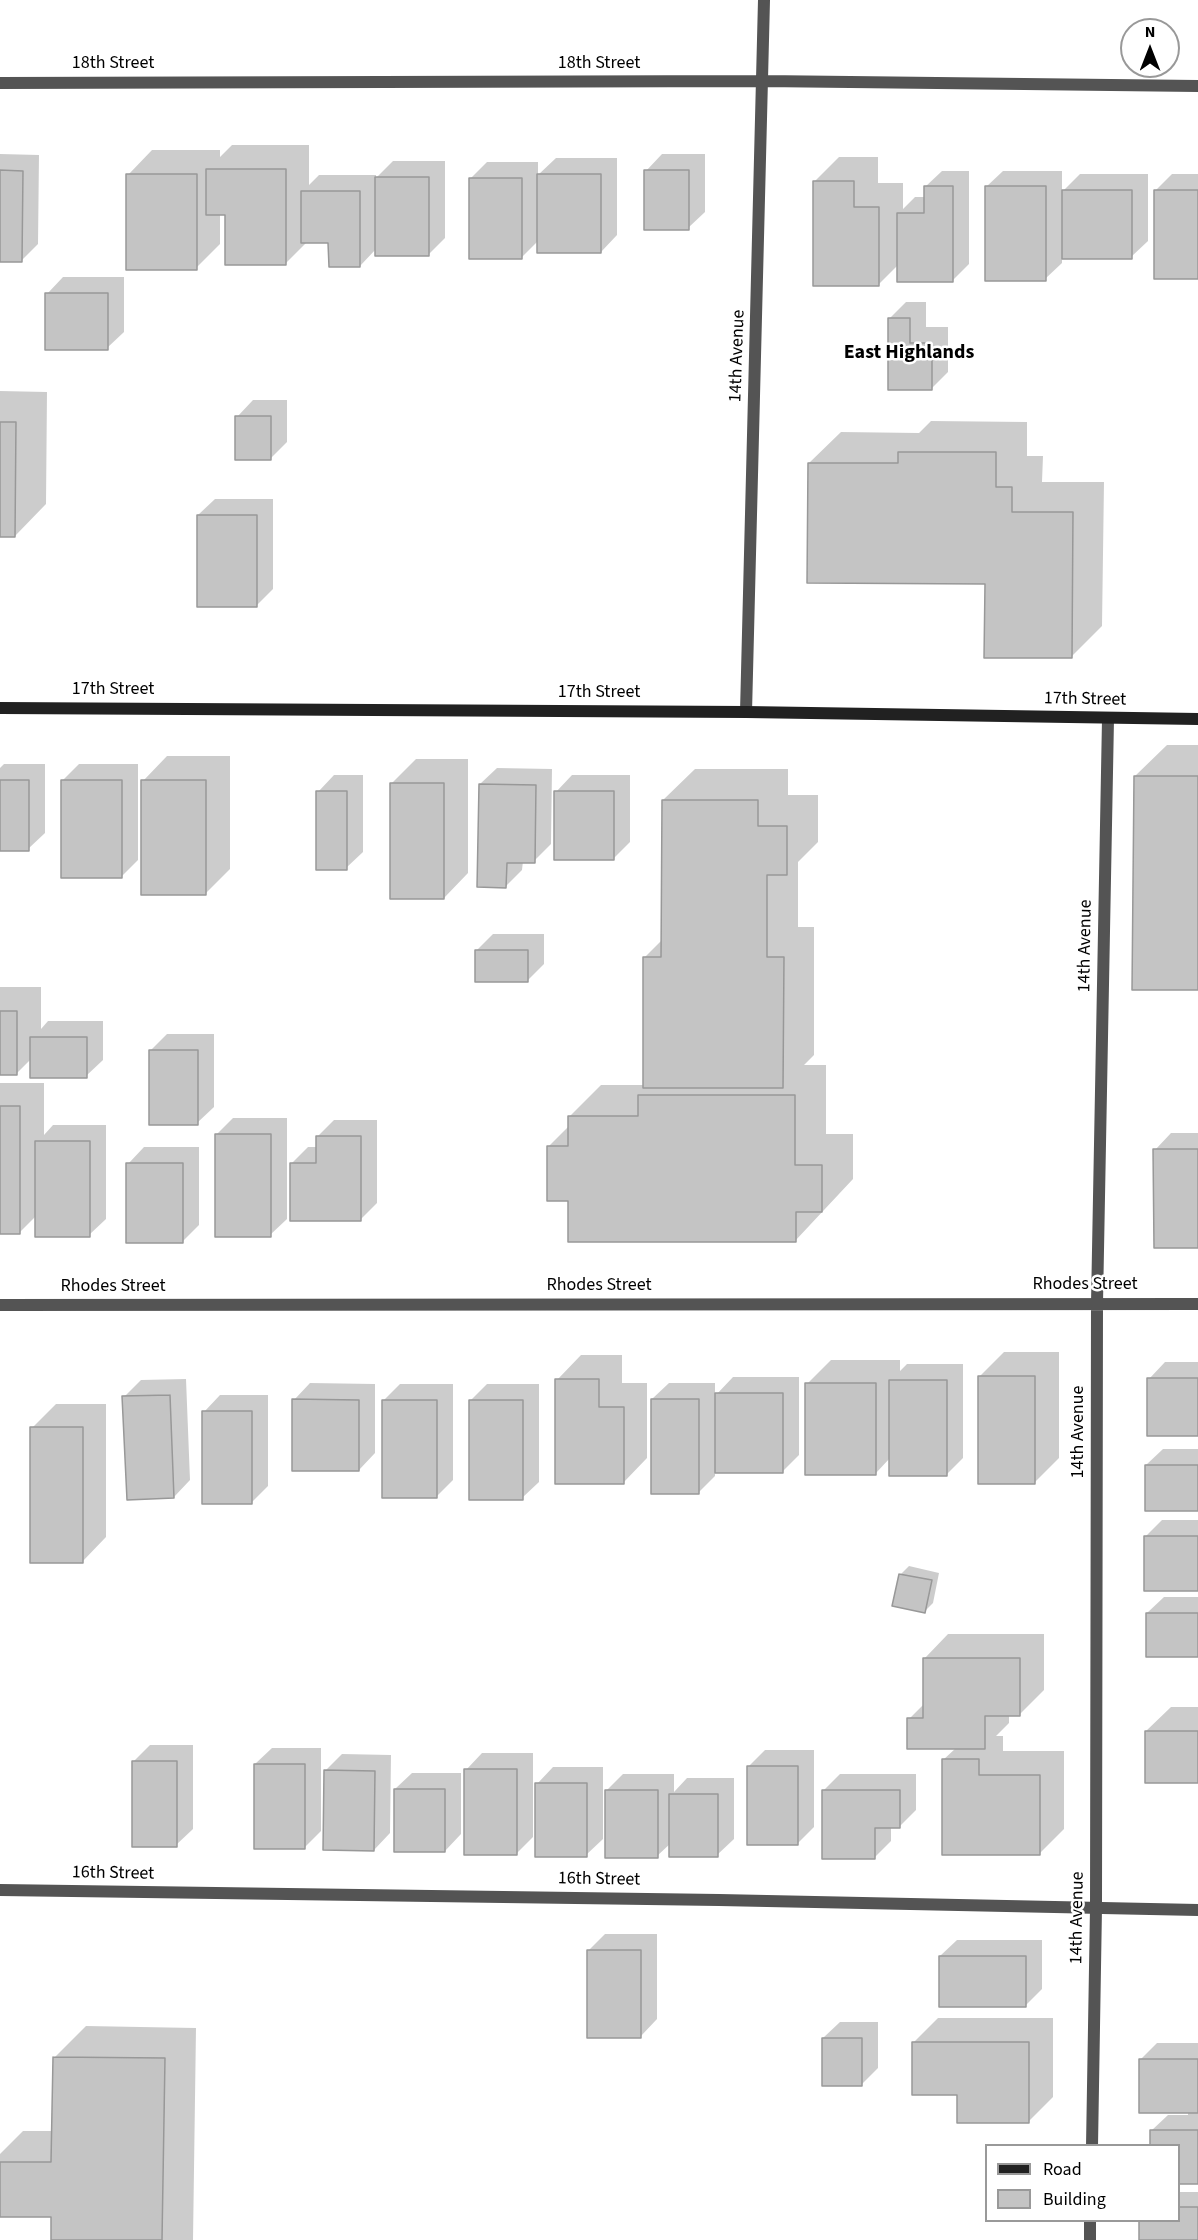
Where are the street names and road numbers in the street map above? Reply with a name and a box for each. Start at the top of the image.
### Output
street label: 18th Street [72,53,154,75]
street label: 18th Street [558,53,640,75]
street label: 14th Avenue [726,309,750,403]
street label: 17th Street [72,679,154,701]
street label: 17th Street [558,682,640,704]
street label: 17th Street [1044,688,1126,712]
street label: 14th Avenue [1074,899,1098,993]
street label: Rhodes Street [1033,1274,1137,1296]
street label: Rhodes Street [547,1275,651,1297]
street label: Rhodes Street [61,1276,165,1298]
street label: 14th Avenue [1068,1386,1090,1478]
street label: 16th Street [72,1862,154,1886]
street label: 16th Street [558,1868,640,1892]
street label: 14th Avenue [1066,1871,1090,1965]

